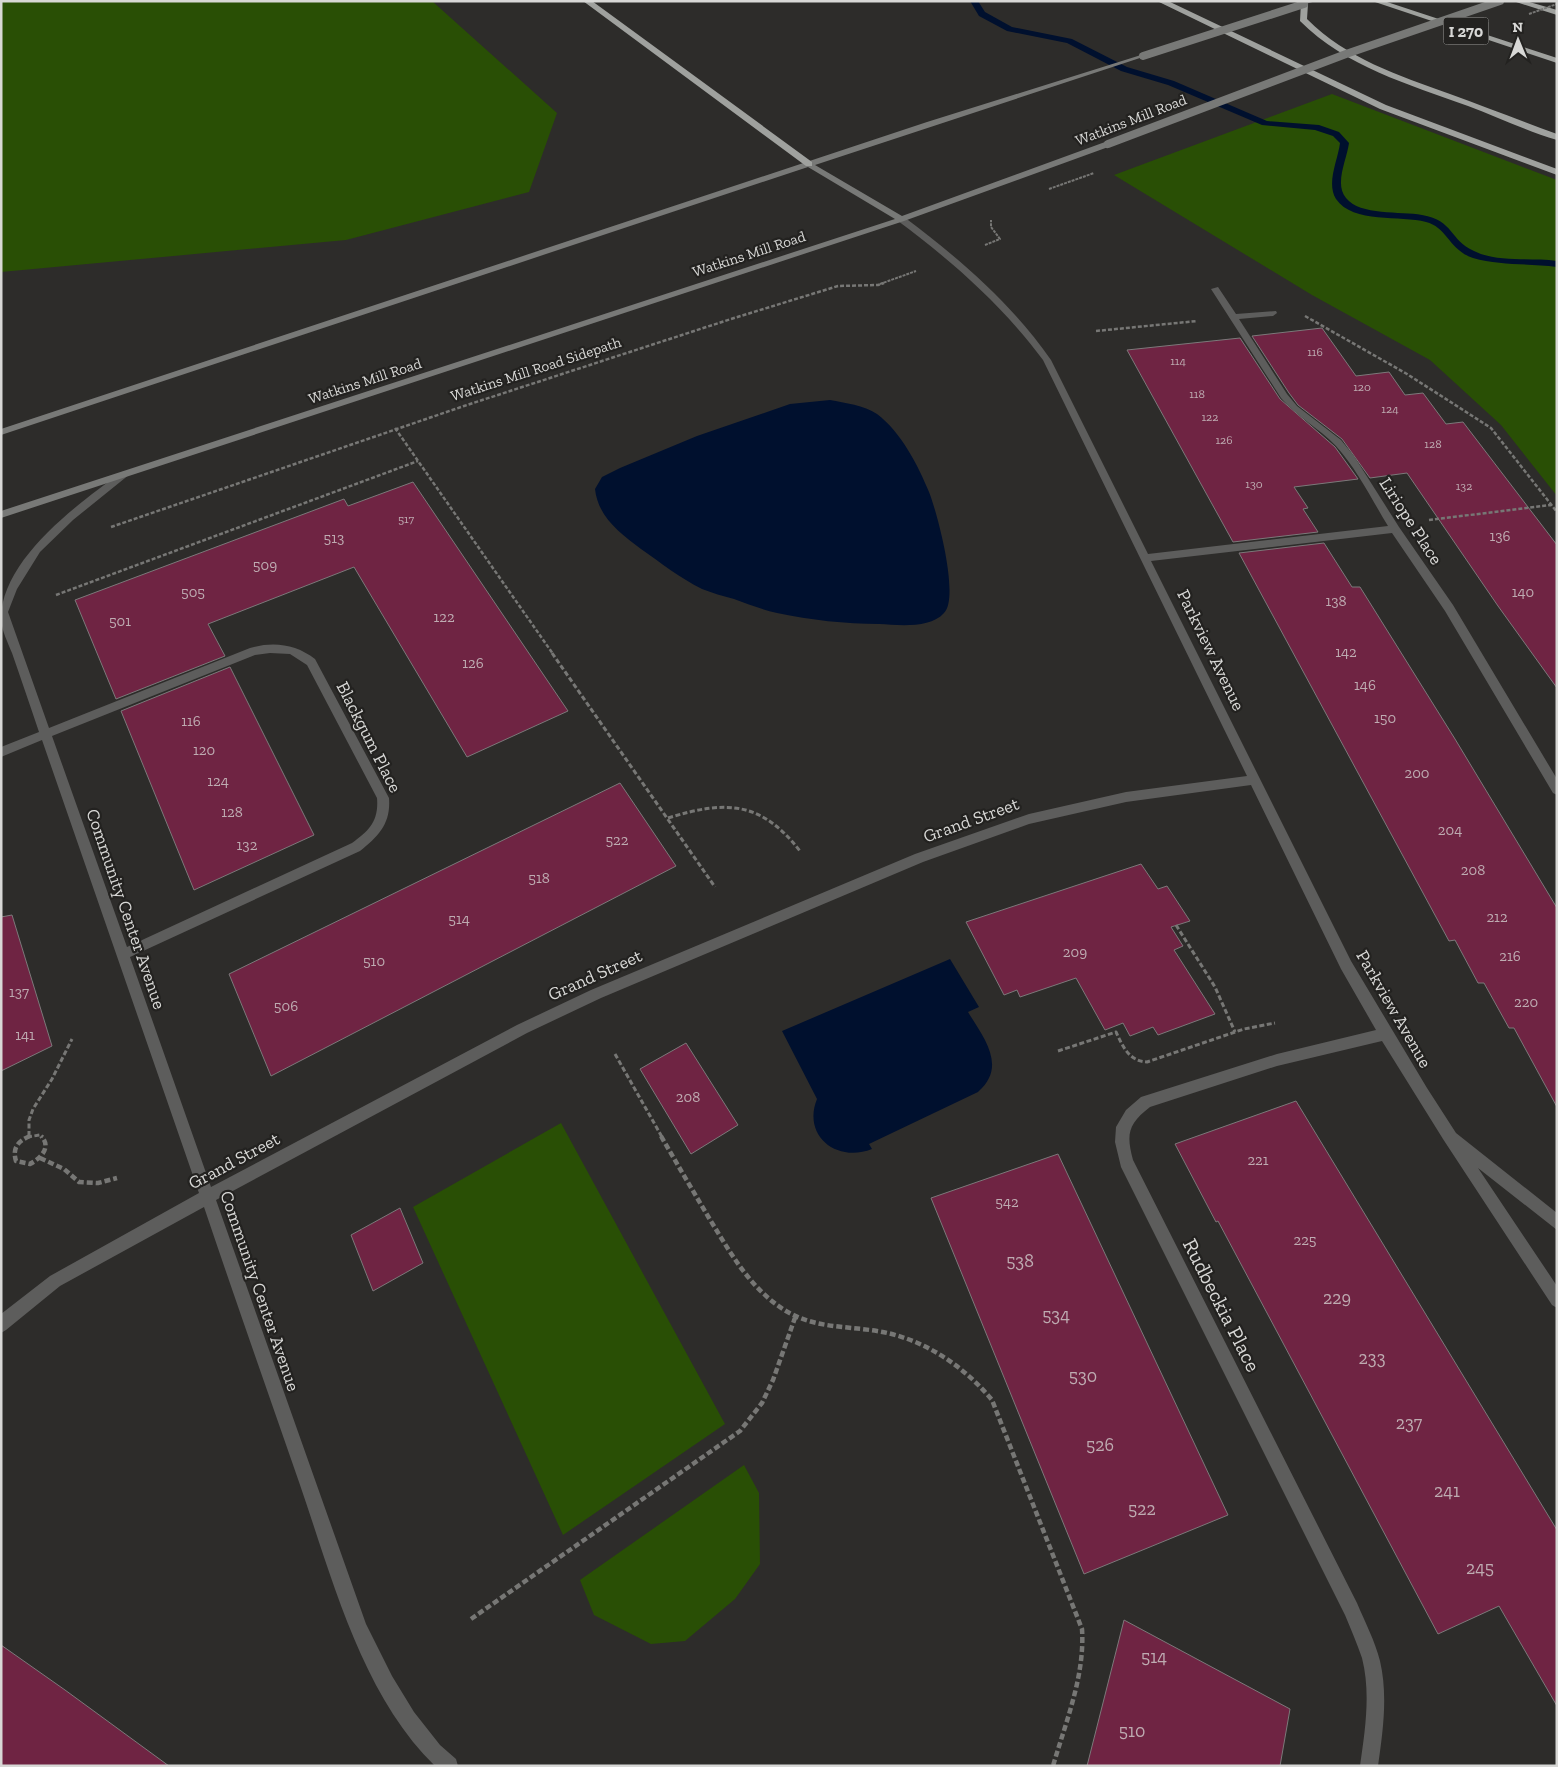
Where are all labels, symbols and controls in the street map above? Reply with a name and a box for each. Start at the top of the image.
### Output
north arrow [1493,15,1543,65]
road number: I 270 [1444,18,1488,44]
text: N [1512,19,1524,36]
street label: Watkins Mill Road [1073,90,1190,150]
street label: Watkins Mill Road [690,227,809,281]
street label: Watkins Mill Road Sidepath [449,333,624,405]
house number: 116 [1307,345,1323,359]
street label: Watkins Mill Road [306,354,425,408]
house number: 114 [1170,354,1186,368]
house number: 120 [1353,380,1371,394]
house number: 118 [1189,387,1205,401]
house number: 124 [1381,402,1399,416]
house number: 122 [1202,410,1218,424]
house number: 126 [1215,433,1233,447]
house number: 128 [1424,437,1442,451]
street label: Liriope Place [1375,473,1447,569]
house number: 130 [1245,477,1263,491]
house number: 132 [1456,479,1472,493]
house number: 517 [398,512,414,526]
house number: 136 [1489,527,1511,545]
house number: 513 [324,529,344,547]
house number: 509 [253,556,277,574]
house number: 505 [181,583,205,601]
house number: 140 [1512,583,1534,601]
street label: Parkview Avenue [1172,586,1250,714]
house number: 138 [1325,592,1347,610]
house number: 122 [433,608,455,626]
house number: 501 [109,612,131,630]
house number: 142 [1335,643,1357,661]
house number: 126 [462,654,484,672]
house number: 146 [1354,676,1376,694]
street label: Blackgum Place [332,678,406,796]
house number: 150 [1374,709,1396,727]
house number: 116 [181,712,201,730]
house number: 120 [193,741,215,759]
house number: 200 [1404,764,1430,782]
house number: 124 [207,772,229,790]
street label: Grand Street [920,792,1022,848]
house number: 128 [221,803,243,821]
street label: Community Center Avenue [81,806,171,1012]
house number: 204 [1438,821,1462,839]
house number: 522 [605,831,629,849]
house number: 132 [237,836,258,854]
house number: 208 [1461,861,1485,879]
house number: 518 [528,869,550,887]
house number: 212 [1486,908,1508,926]
house number: 514 [448,910,470,928]
house number: 209 [1063,943,1087,961]
street label: Grand Street [545,944,646,1005]
street label: Parkview Avenue [1351,946,1437,1072]
house number: 216 [1499,947,1521,965]
house number: 510 [363,952,385,970]
house number: 137 [9,983,29,1001]
house number: 220 [1514,993,1538,1011]
house number: 506 [274,997,298,1015]
house number: 141 [15,1026,35,1044]
house number: 208 [676,1088,700,1106]
street label: Grand Street [185,1128,284,1194]
house number: 221 [1247,1151,1269,1169]
street label: Community Center Avenue [215,1188,305,1394]
house number: 542 [995,1193,1019,1211]
house number: 225 [1293,1231,1317,1249]
street label: Rudbeckia Place [1178,1234,1266,1376]
house number: 538 [1006,1250,1034,1272]
house number: 229 [1323,1287,1351,1309]
house number: 534 [1042,1304,1070,1326]
house number: 233 [1359,1347,1386,1369]
house number: 530 [1069,1365,1097,1387]
house number: 237 [1396,1412,1423,1434]
house number: 526 [1086,1434,1114,1456]
house number: 241 [1434,1480,1460,1502]
house number: 522 [1128,1498,1156,1520]
house number: 245 [1466,1557,1494,1579]
house number: 514 [1141,1646,1167,1668]
house number: 510 [1119,1720,1145,1742]

